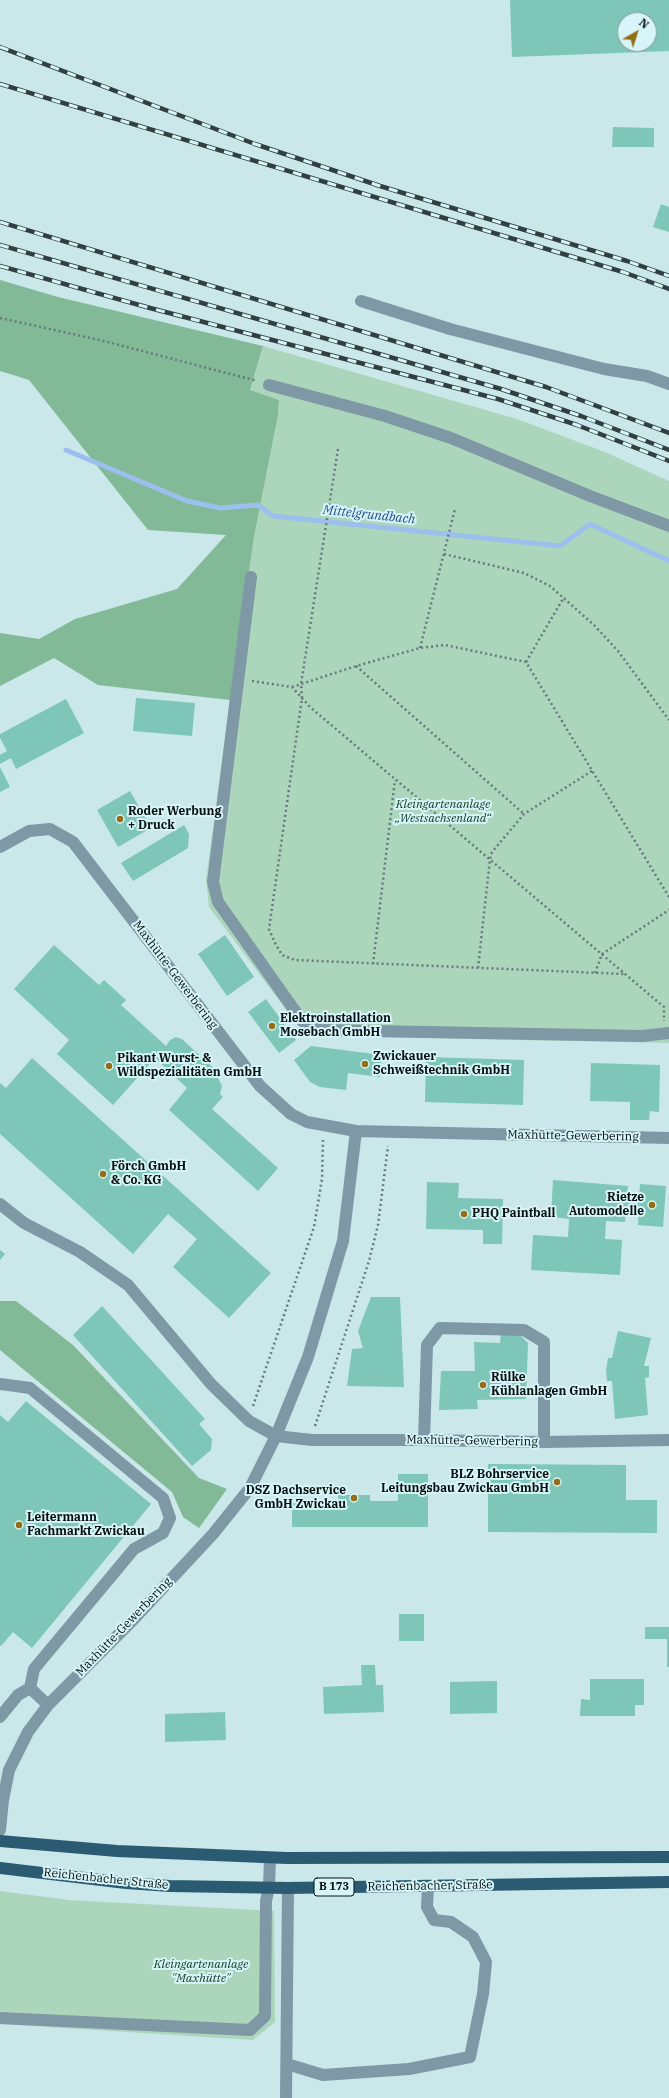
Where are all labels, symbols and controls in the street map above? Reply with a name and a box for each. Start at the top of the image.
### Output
north arrow [617,12,657,52]
text: N [636,15,652,32]
water label: Mittelgrundbach [322,502,416,528]
park label: Kleingartenanlage „Westsachsenland“ [395,798,491,826]
place label: Roder Werbung + Druck [128,805,221,833]
marker: Roder Werbung + Druck [115,814,125,824]
street label: Maxhütte-Gewerbering [130,918,220,1032]
place label: Elektroinstallation Mosebach GmbH [280,1012,391,1040]
marker: Elektroinstallation Mosebach GmbH [267,1021,277,1031]
place label: Zwickauer Schweißtechnik GmbH [373,1050,510,1078]
place label: Pikant Wurst- & Wildspezialitäten GmbH [117,1052,262,1080]
marker: Zwickauer Schweißtechnik GmbH [360,1059,370,1069]
marker: Pikant Wurst- & Wildspezialitäten GmbH [104,1061,114,1071]
street label: Maxhütte-Gewerbering [507,1128,639,1144]
place label: Förch GmbH & Co. KG [111,1160,186,1188]
marker: Förch GmbH & Co. KG [98,1169,108,1179]
place label: Rietze Automodelle [569,1191,644,1219]
marker: Rietze Automodelle [647,1200,657,1210]
place label: PHQ Paintball [472,1207,555,1221]
marker: PHQ Paintball [459,1209,469,1219]
place label: Rülke Kühlanlagen GmbH [491,1371,607,1399]
marker: Rülke Kühlanlagen GmbH [478,1380,488,1390]
street label: Maxhütte-Gewerbering [406,1433,538,1449]
place label: BLZ Bohrservice Leitungsbau Zwickau GmbH [381,1468,549,1496]
marker: BLZ Bohrservice Leitungsbau Zwickau GmbH [552,1477,562,1487]
place label: DSZ Dachservice GmbH Zwickau [246,1484,346,1512]
marker: DSZ Dachservice GmbH Zwickau [349,1493,359,1503]
place label: Leitermann Fachmarkt Zwickau [27,1511,145,1539]
marker: Leitermann Fachmarkt Zwickau [14,1520,24,1530]
street label: Maxhütte-Gewerbering [73,1575,175,1679]
street label: Reichenbacher Straße [43,1865,169,1893]
road number: B 173 [314,1878,354,1896]
street label: Reichenbacher Straße [367,1878,493,1894]
park label: Kleingartenanlage "Maxhütte" [154,1958,248,1986]

